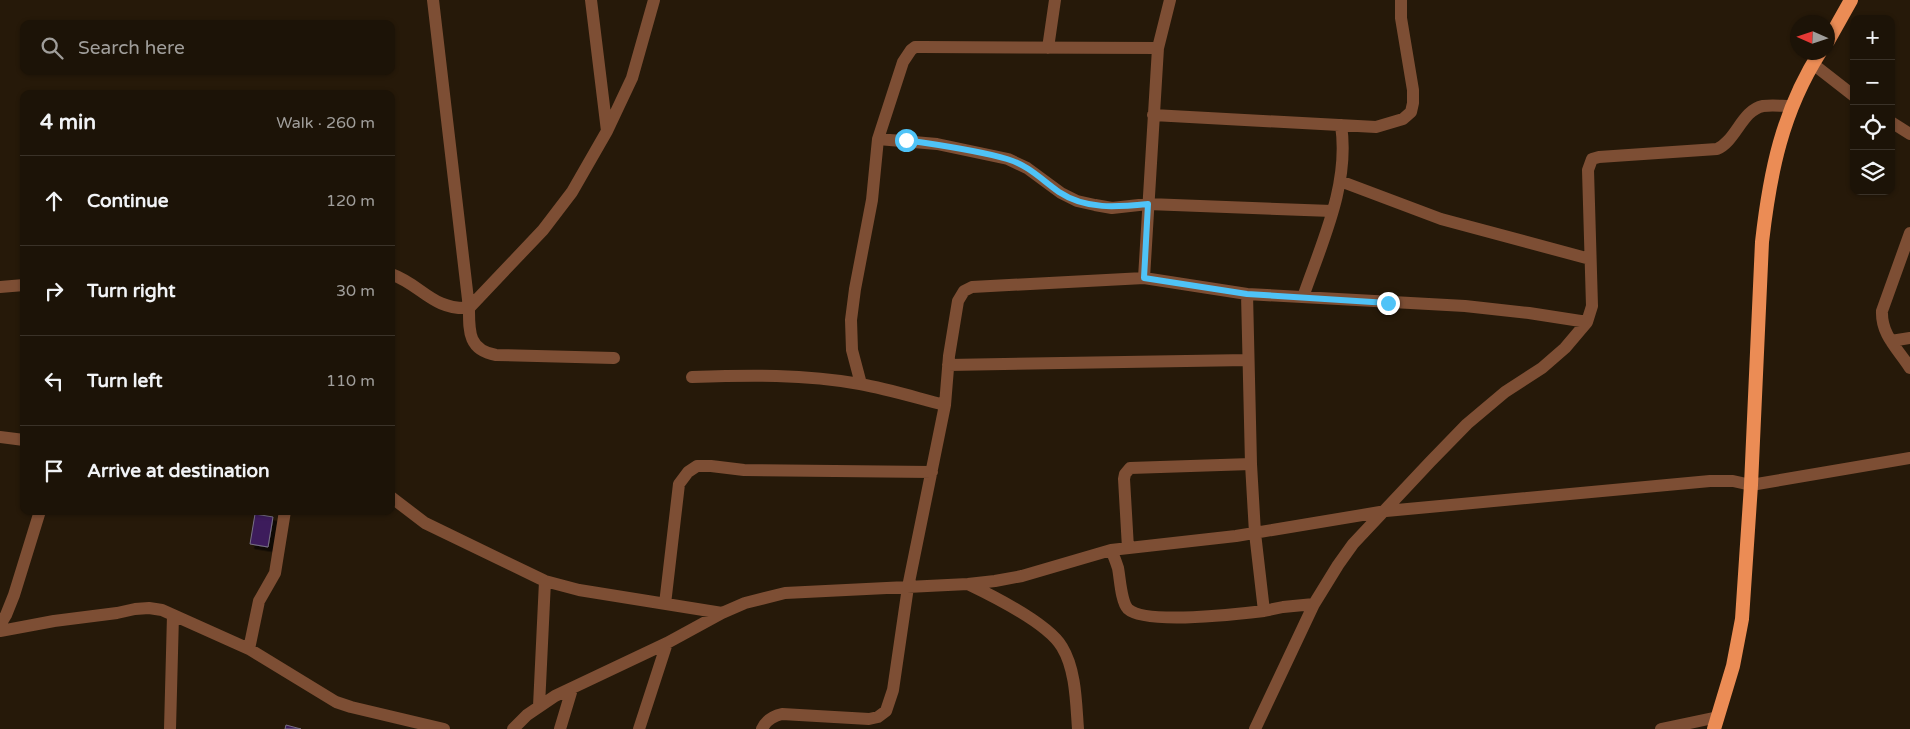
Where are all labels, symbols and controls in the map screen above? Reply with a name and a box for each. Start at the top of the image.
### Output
north arrow [1790,15,1835,60]
map controls [1850,15,1895,195]
button: + [1850,15,1895,60]
search box [20,20,395,75]
icon: search [38,34,66,62]
text: Search here [78,37,185,59]
button: − [1850,60,1895,105]
button: locate [1850,105,1895,150]
text: 4 min [40,110,96,135]
text: Walk · 260 m [276,113,375,133]
route start [895,129,918,152]
button: layers [1850,150,1895,195]
icon: ahead [40,187,68,215]
text: Continue [87,190,169,212]
text: 120 m [326,191,375,211]
icon: right [40,277,68,305]
text: Turn right [87,280,175,302]
text: 30 m [336,281,375,301]
route end [1377,292,1400,315]
icon: left [40,367,68,395]
text: Turn left [87,370,163,392]
text: 110 m [326,371,375,391]
icon: arrive [40,457,68,485]
text: Arrive at destination [87,460,270,482]

